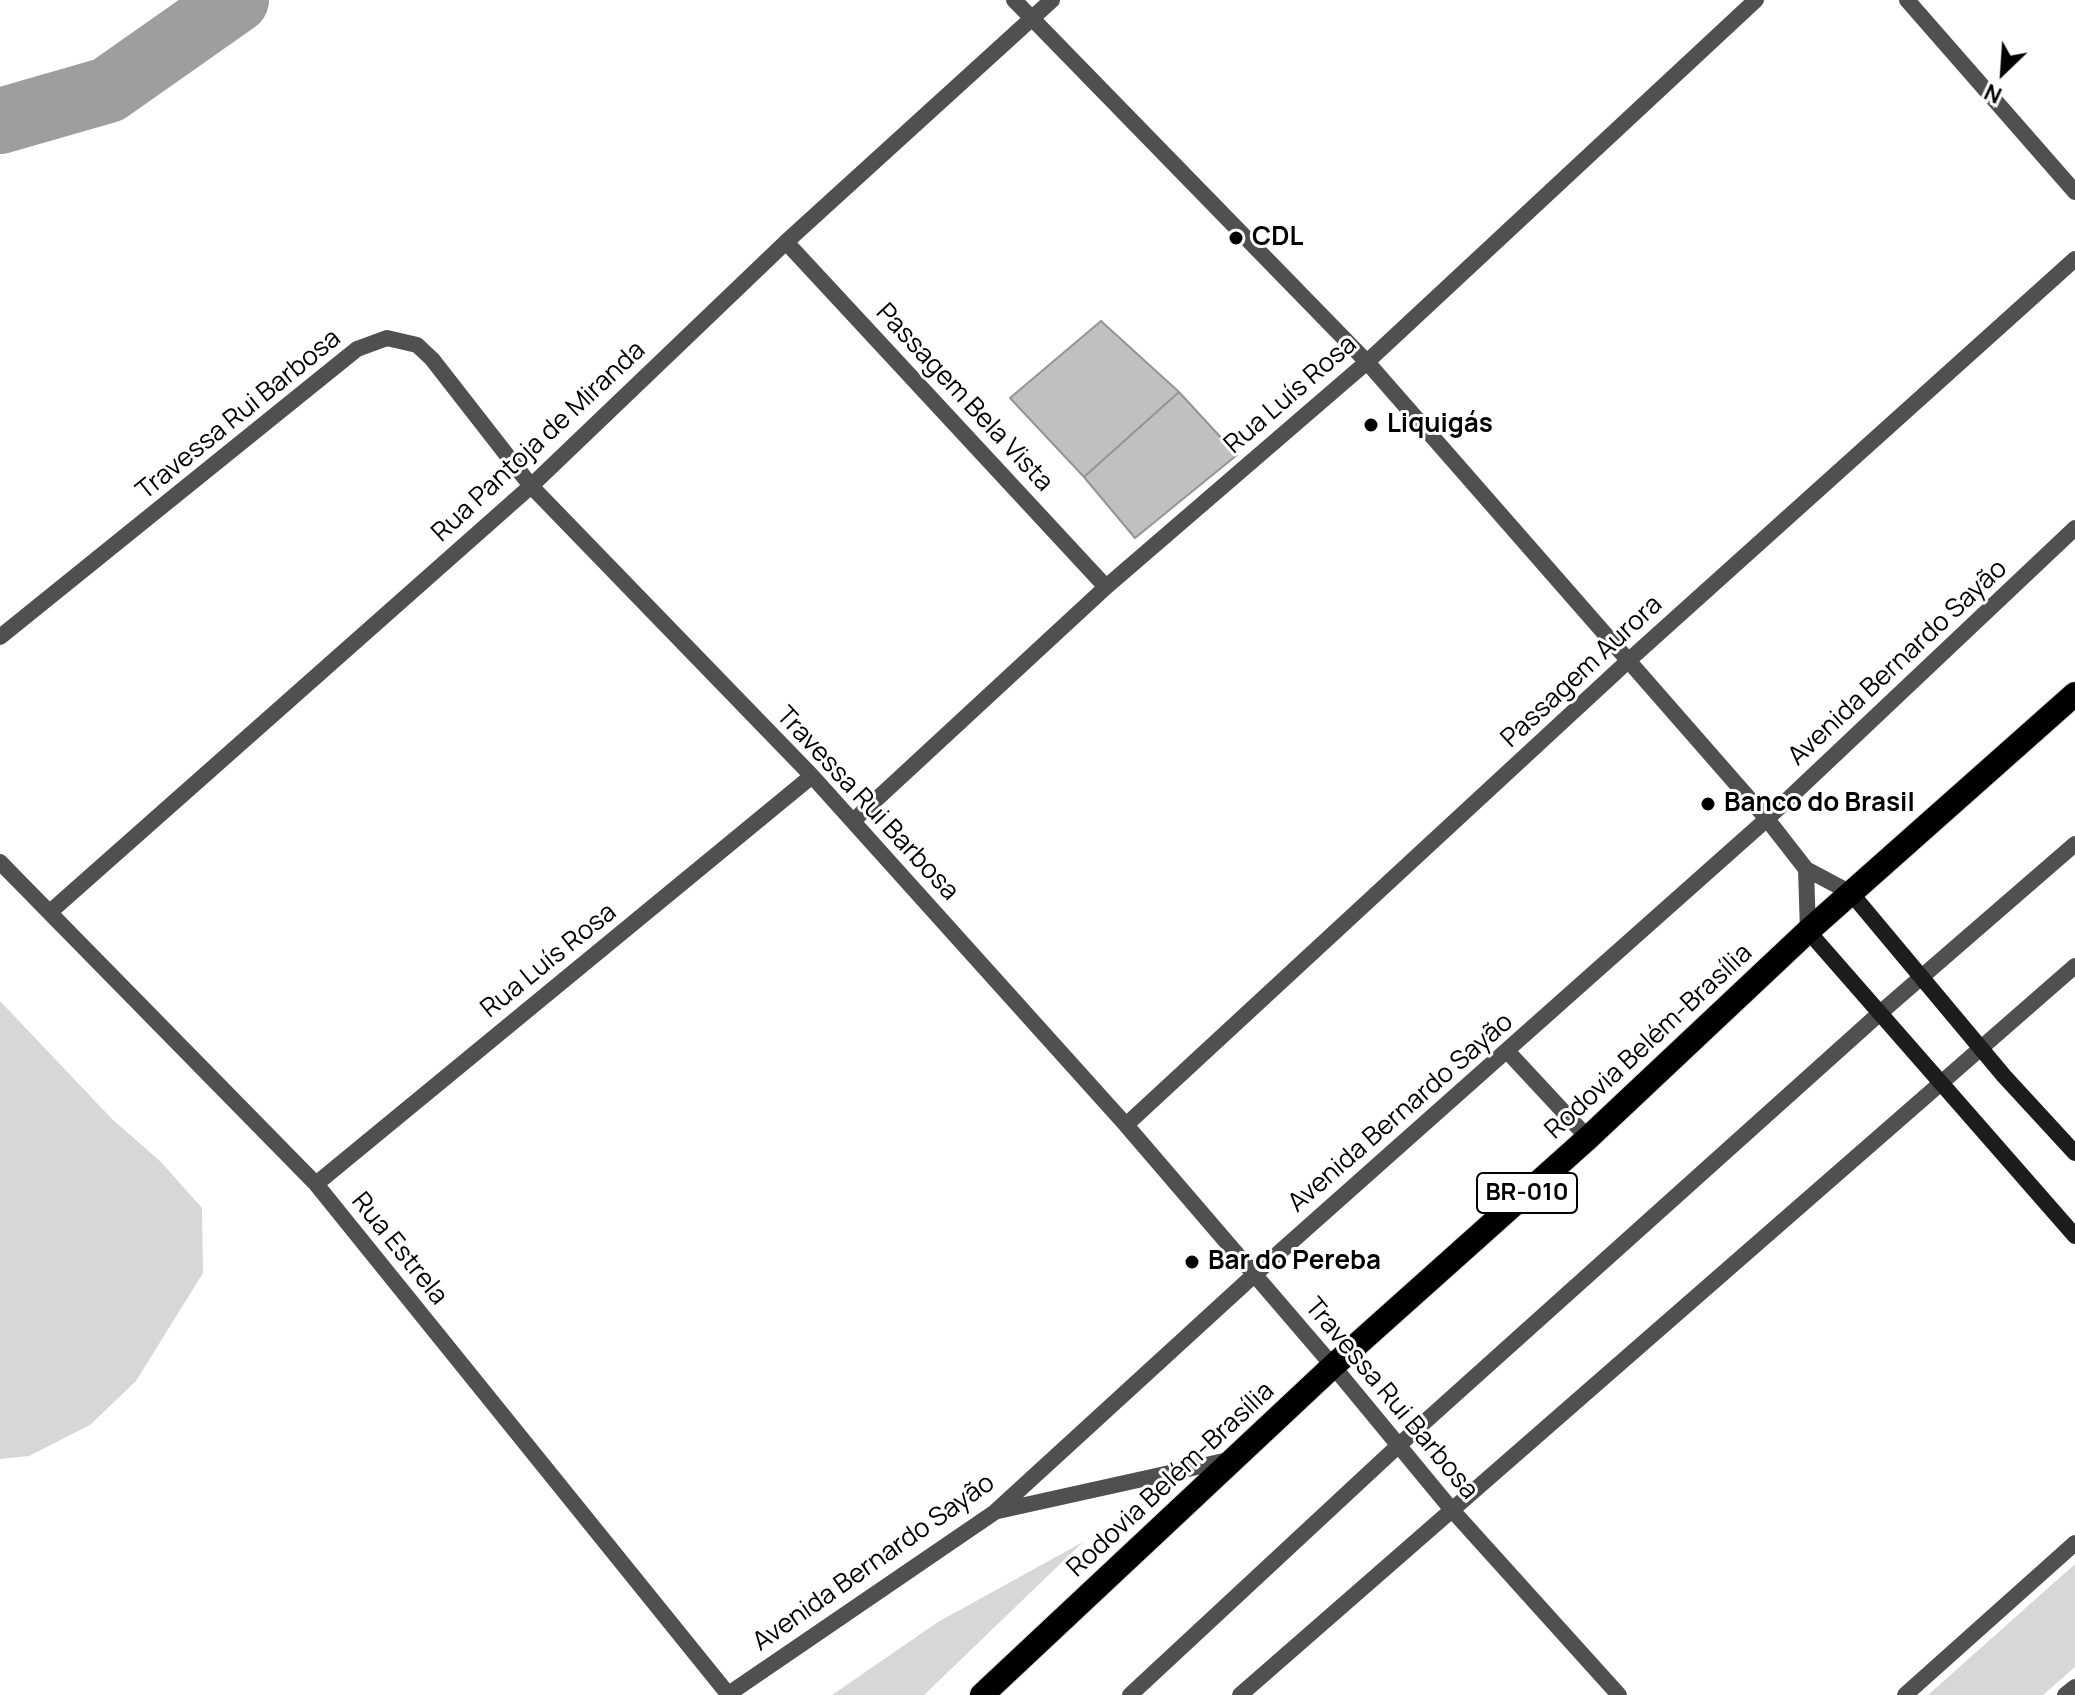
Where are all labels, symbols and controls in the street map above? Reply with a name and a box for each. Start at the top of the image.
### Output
north arrow [1963,32,2043,112]
text: N [1979,77,2006,111]
place label: CDL [1252,222,1303,254]
marker: CDL [1227,229,1245,247]
street label: Passagem Bela Vista [869,298,1059,498]
street label: Travessa Rui Barbosa [131,323,347,507]
street label: Rua Luís Rosa [1219,329,1363,461]
street label: Rua Pantoja de Miranda [426,335,652,549]
place label: Liquigás [1387,409,1493,441]
marker: Liquigás [1362,416,1380,434]
street label: Avenida Bernardo Sayão [1782,553,2014,773]
street label: Passagem Aurora [1495,590,1669,754]
street label: Travessa Rui Barbosa [769,701,965,907]
place label: Banco do Brasil [1724,788,1915,820]
marker: Banco do Brasil [1699,795,1717,813]
street label: Rua Luís Rosa [475,897,623,1025]
street label: Rodovia Belém-Brasília [1539,938,1759,1146]
street label: Avenida Bernardo Sayão [1282,1007,1520,1219]
road number: BR-010 [1477,1173,1577,1213]
street label: Rua Estrela [344,1187,454,1311]
place label: Bar do Pereba [1208,1246,1381,1278]
marker: Bar do Pereba [1183,1253,1201,1271]
street label: Travessa Rui Barbosa [1298,1292,1484,1506]
street label: Rodovia Belém-Brasília [1061,1376,1281,1584]
street label: Avenida Bernardo Sayão [747,1468,1001,1658]

